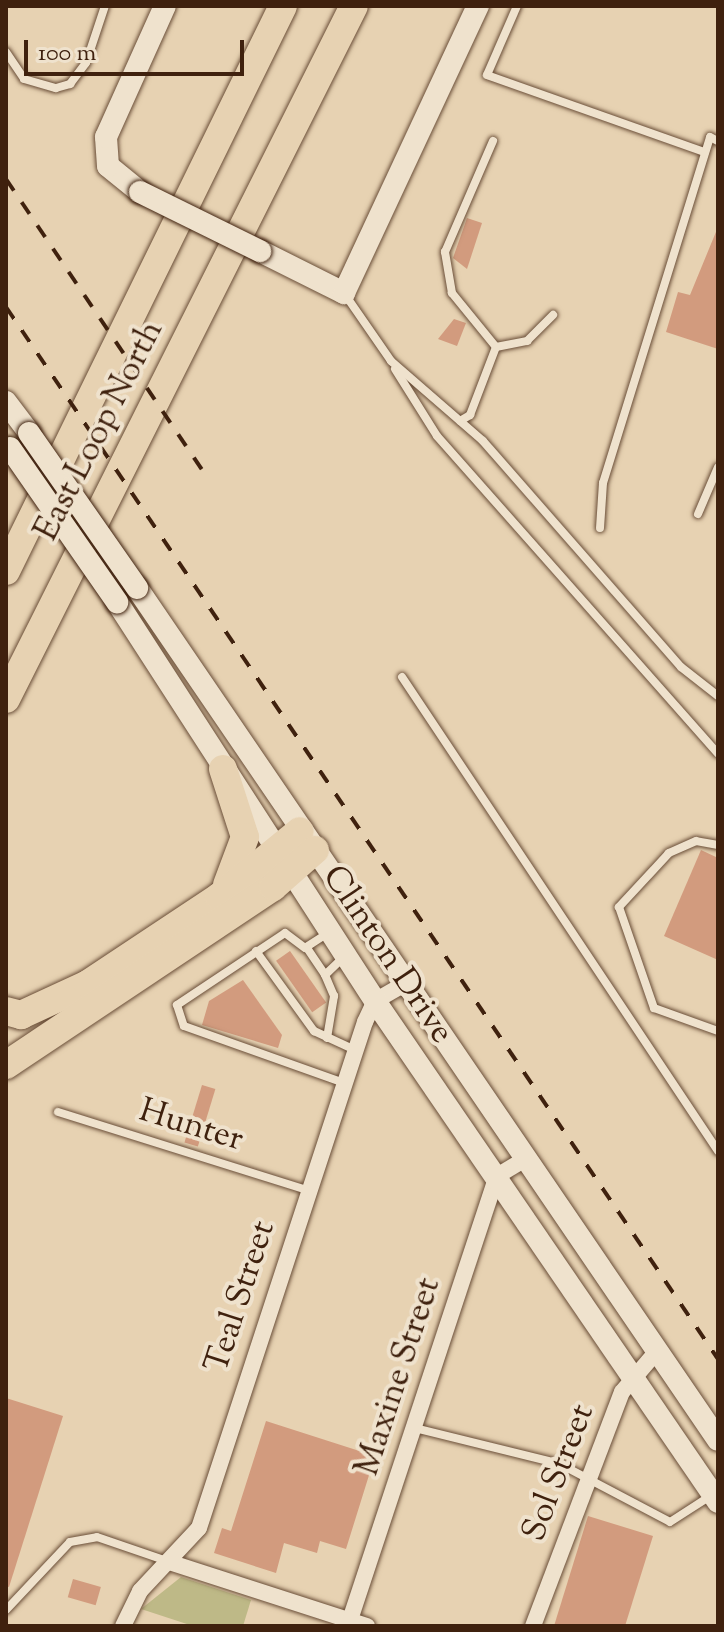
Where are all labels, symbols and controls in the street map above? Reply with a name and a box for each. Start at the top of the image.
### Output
scale bar [28,24,248,74]
text: 100 m [38,37,96,71]
street label: East Loop North [27,314,173,548]
street label: Clinton Drive [313,858,461,1052]
street label: Hunter [134,1091,248,1161]
street label: Teal Street [197,1216,285,1378]
street label: Maxine Street [348,1273,450,1481]
street label: Sol Street [514,1399,604,1547]

